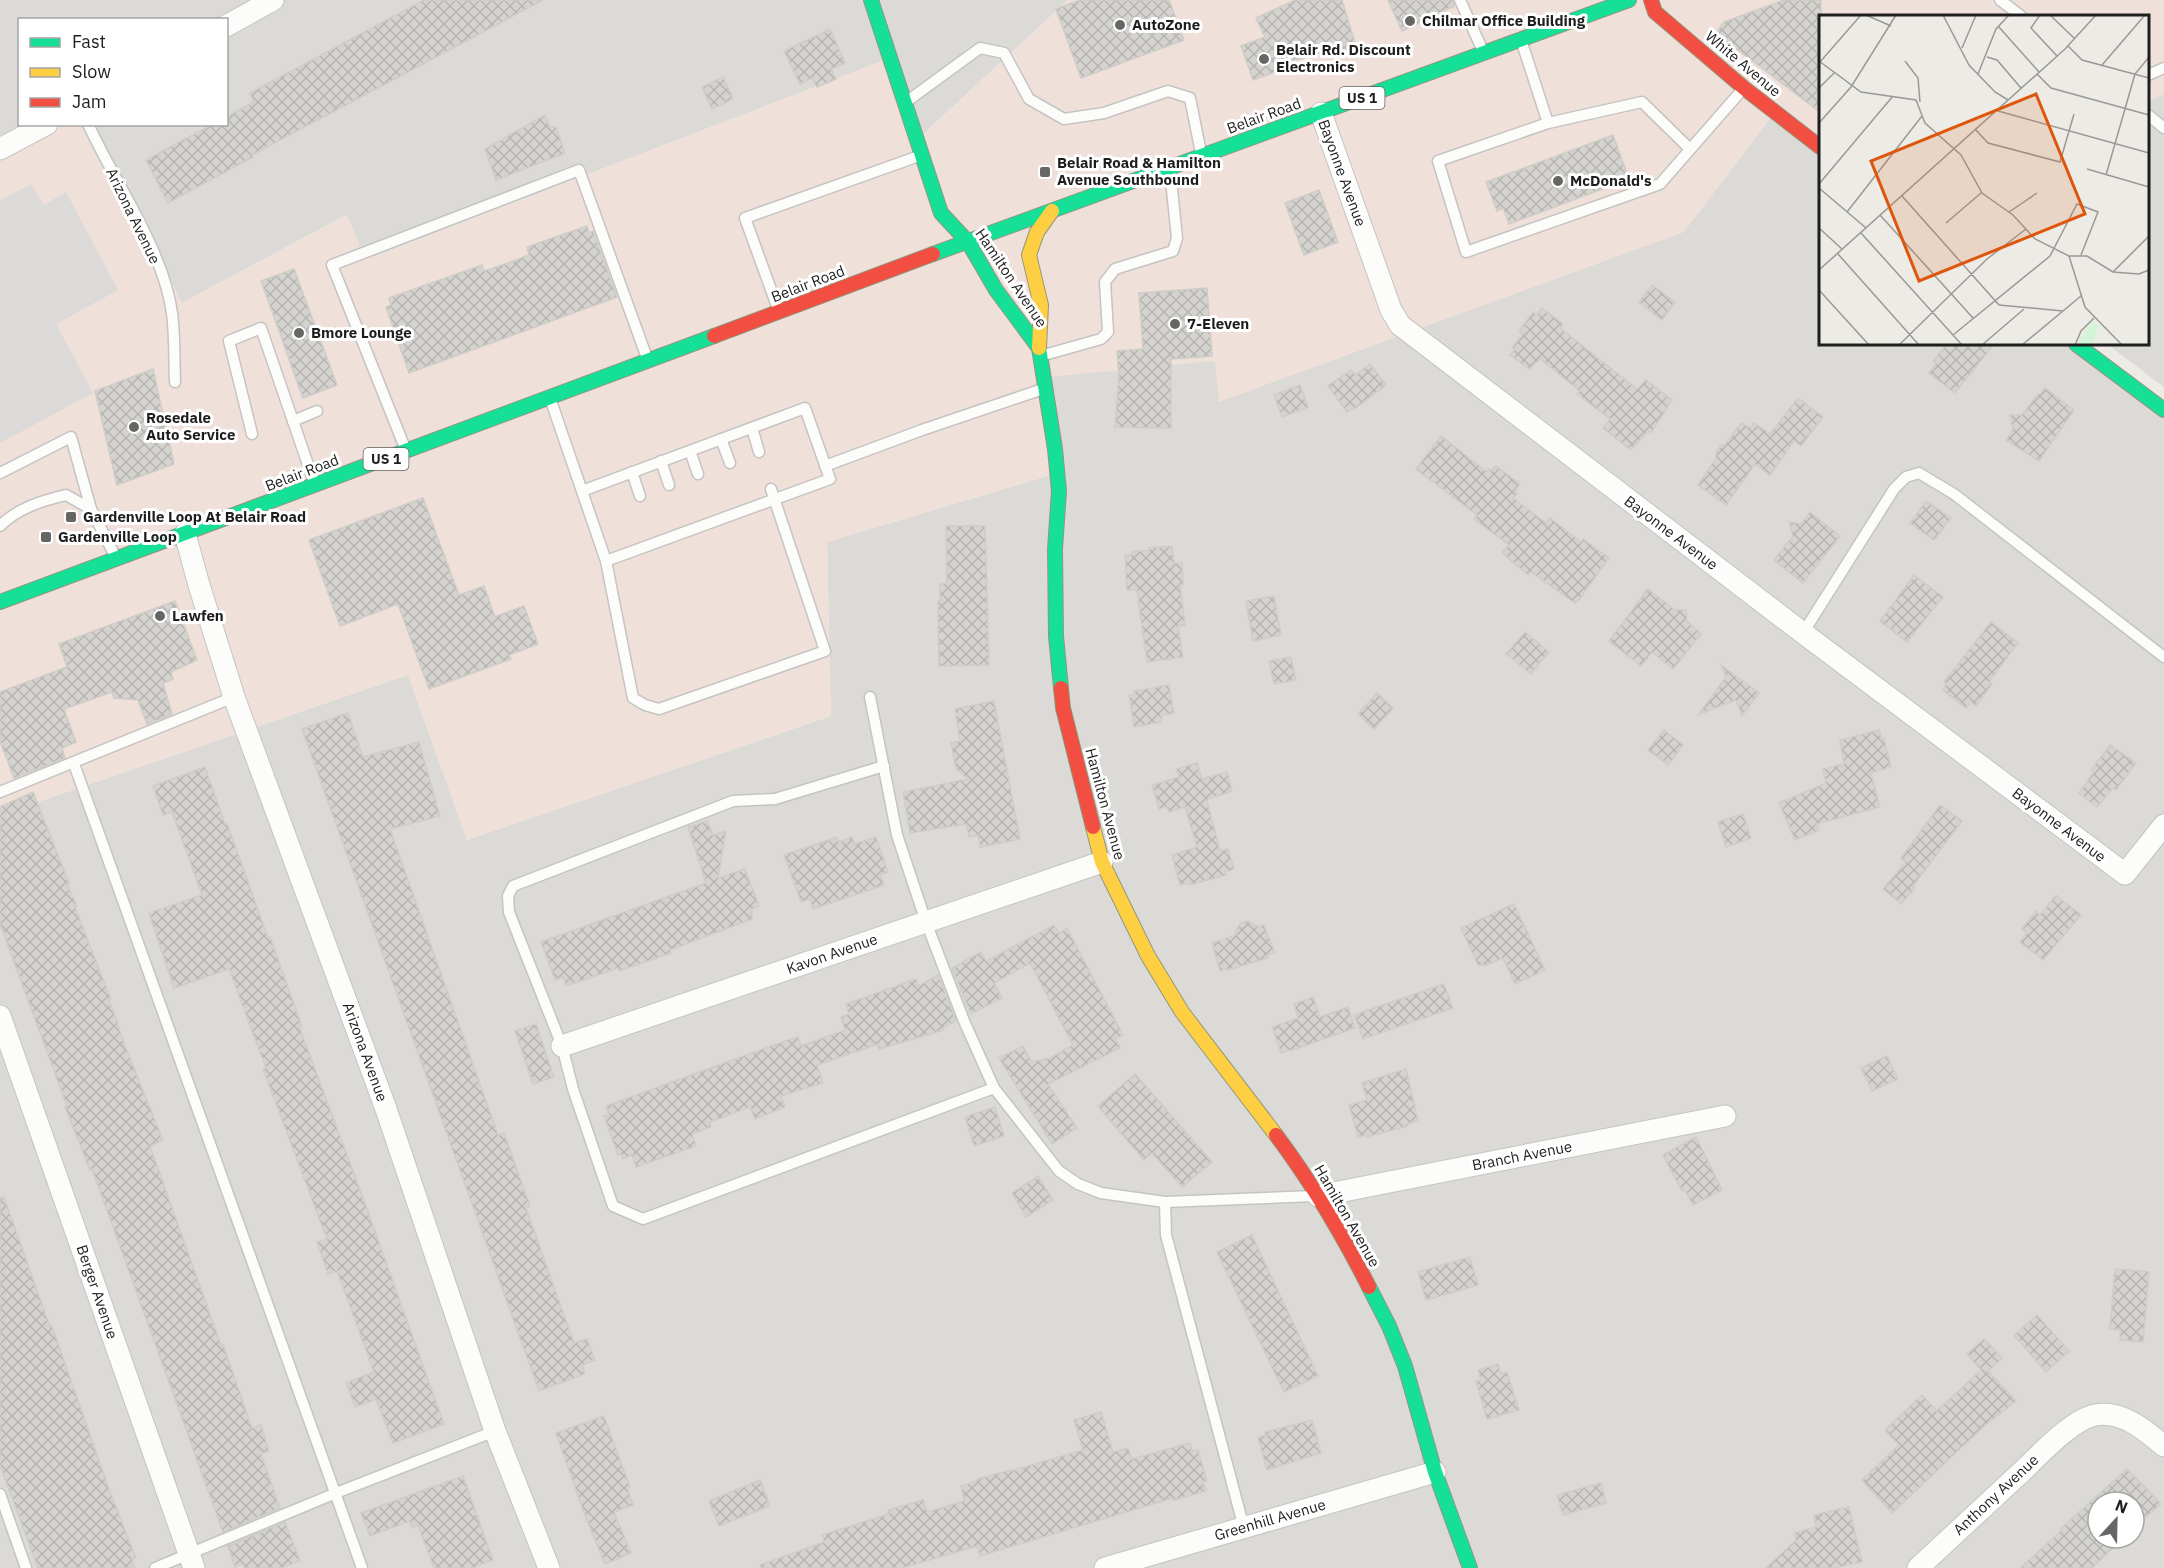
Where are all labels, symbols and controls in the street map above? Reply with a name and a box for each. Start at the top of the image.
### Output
place label: Chilmar Office Building [1422,11,1586,30]
marker: Chilmar Office Building [1403,14,1417,28]
place label: AutoZone [1132,15,1200,34]
inset map [1819,15,2149,345]
legend [18,18,228,126]
marker: AutoZone [1113,18,1127,32]
street label: White Avenue [1702,27,1785,101]
text: Fast [72,30,106,53]
place label: Belair Rd. Discount Electronics [1276,40,1411,76]
marker: Belair Rd. Discount Electronics [1257,52,1271,66]
text: Slow [72,60,111,83]
road number: US 1 [1340,87,1384,109]
text: Jam [72,90,107,113]
street label: Belair Road [1224,93,1303,138]
street label: Bayonne Avenue [1314,117,1371,229]
place label: Belair Road & Hamilton Avenue Southbound [1057,153,1221,189]
street label: Arizona Avenue [102,165,165,267]
marker: Belair Road & Hamilton Avenue Southbound [1038,165,1052,179]
place label: McDonald's [1570,171,1652,190]
marker: McDonald's [1551,174,1565,188]
street label: Hamilton Avenue [971,225,1052,331]
street label: Belair Road [768,261,847,306]
place label: 7-Eleven [1187,314,1249,333]
marker: 7-Eleven [1168,317,1182,331]
place label: Bmore Lounge [311,323,412,342]
marker: Bmore Lounge [292,326,306,340]
place label: Rosedale Auto Service [146,408,235,444]
marker: Rosedale Auto Service [127,420,141,434]
road number: US 1 [364,448,408,470]
street label: Belair Road [262,450,341,495]
street label: Bayonne Avenue [1621,491,1722,574]
place label: Gardenville Loop At Belair Road [83,507,306,526]
marker: Gardenville Loop At Belair Road [64,510,78,524]
place label: Gardenville Loop [58,527,177,546]
marker: Gardenville Loop [39,530,53,544]
place label: Lawfen [172,606,224,625]
marker: Lawfen [153,609,167,623]
street label: Hamilton Avenue [1081,746,1130,862]
street label: Bayonne Avenue [2009,783,2110,866]
street label: Kavon Avenue [784,929,880,978]
street label: Arizona Avenue [339,1000,392,1104]
street label: Branch Avenue [1470,1137,1574,1175]
street label: Hamilton Avenue [1310,1161,1384,1270]
street label: Berger Avenue [72,1242,122,1341]
street label: Anthony Avenue [1949,1450,2042,1539]
north arrow [2086,1490,2146,1550]
street label: Greenhill Avenue [1212,1495,1328,1544]
text: N [2112,1495,2131,1518]

